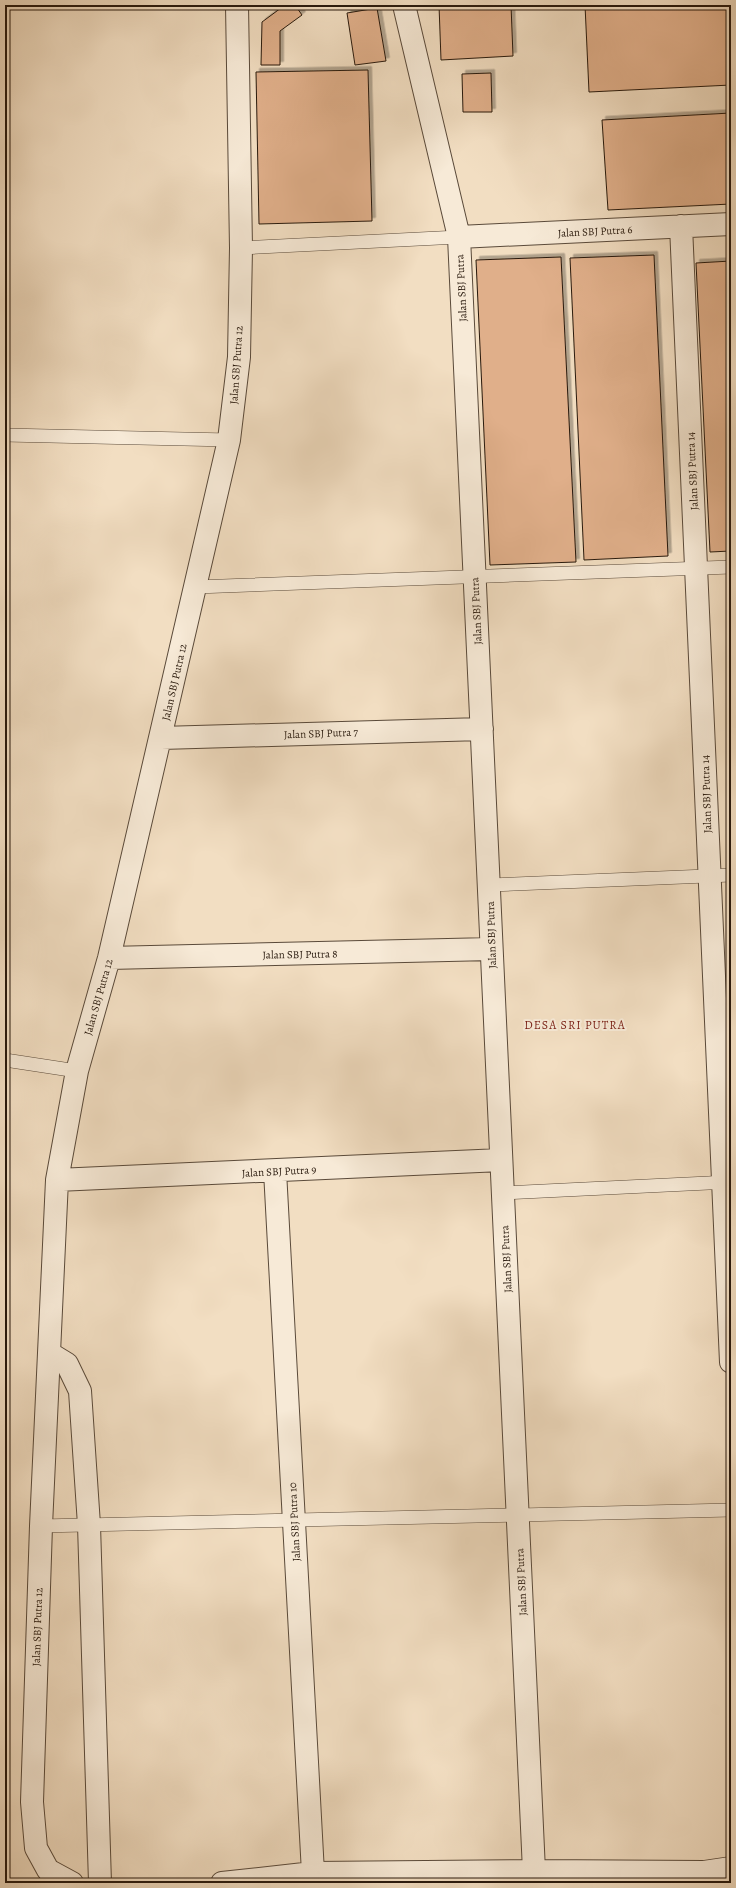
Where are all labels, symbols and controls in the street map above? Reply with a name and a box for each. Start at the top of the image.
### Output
street label: Jalan SBJ Putra 6 [557,222,633,241]
street label: Jalan SBJ Putra [452,253,471,322]
street label: Jalan SBJ Putra 12 [226,325,247,405]
street label: Jalan SBJ Putra 14 [683,431,702,511]
street label: Jalan SBJ Putra [467,576,486,645]
street label: Jalan SBJ Putra 12 [158,642,191,722]
street label: Jalan SBJ Putra 7 [284,725,359,742]
street label: Jalan SBJ Putra 14 [698,755,715,833]
street label: Jalan SBJ Putra [483,900,500,969]
street label: Jalan SBJ Putra 8 [262,946,338,963]
street label: Jalan SBJ Putra 12 [80,957,117,1037]
district label: DESA SRI PUTRA [524,1017,626,1033]
street label: Jalan SBJ Putra 9 [241,1162,317,1181]
street label: Jalan SBJ Putra [497,1224,516,1293]
street label: Jalan SBJ Putra 10 [285,1482,304,1562]
street label: Jalan SBJ Putra [512,1547,531,1616]
street label: Jalan SBJ Putra 12 [29,1587,46,1667]

